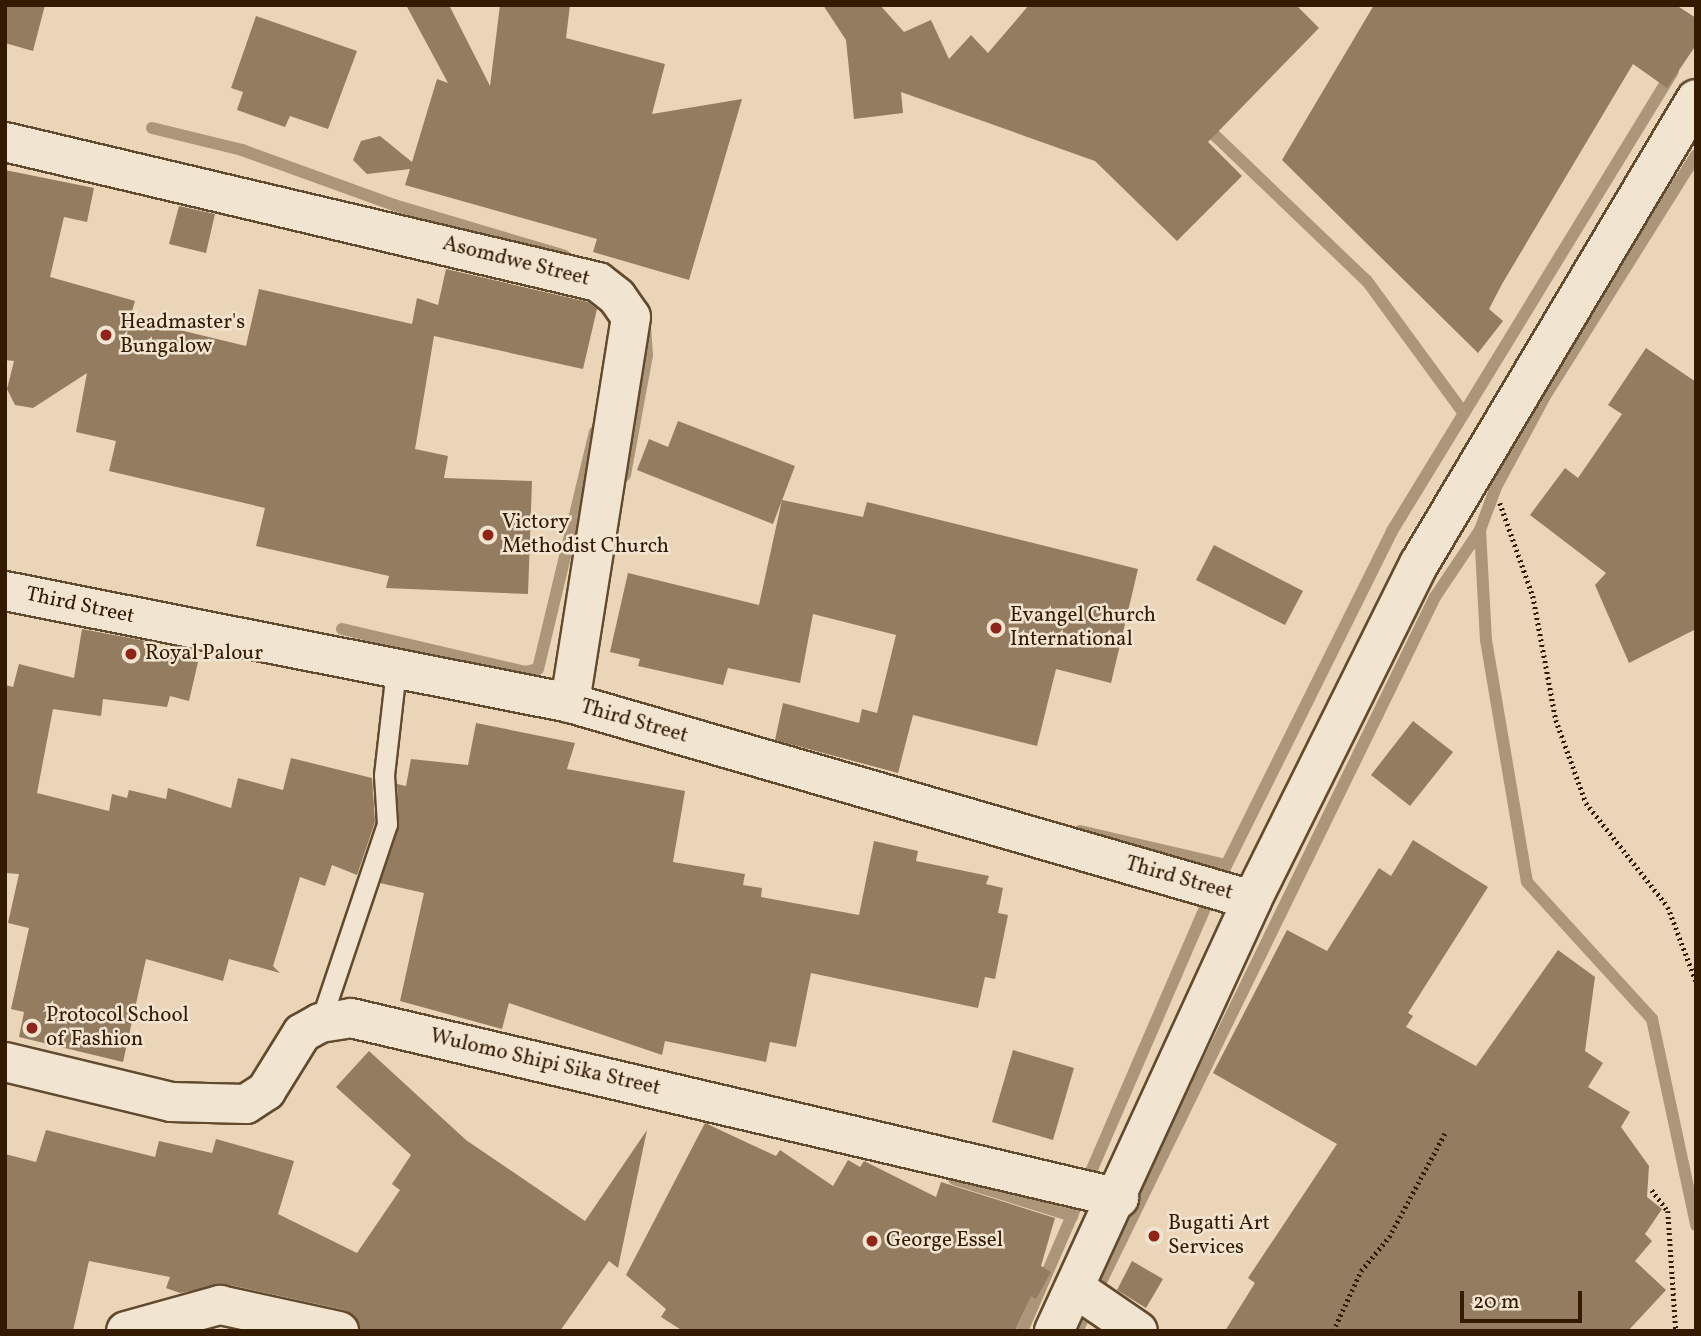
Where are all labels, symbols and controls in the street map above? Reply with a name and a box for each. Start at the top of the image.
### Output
street label: Asomdwe Street [440,232,592,292]
place label: Headmaster's Bungalow [120,310,245,360]
marker: Headmaster's Bungalow [98,327,114,343]
place label: Victory Methodist Church [502,510,669,560]
marker: Victory Methodist Church [480,527,496,543]
street label: Third Street [23,582,137,630]
place label: Evangel Church International [1010,603,1156,653]
marker: Evangel Church International [988,620,1004,636]
place label: Royal Palour [145,641,263,667]
marker: Royal Palour [123,646,139,662]
street label: Third Street [577,695,691,749]
street label: Third Street [1122,852,1236,906]
place label: Protocol School of Fashion [46,1003,189,1053]
marker: Protocol School of Fashion [24,1020,40,1036]
street label: Wulomo Shipi Sika Street [427,1024,663,1102]
place label: Bugatti Art Services [1168,1211,1270,1261]
place label: George Essel [886,1228,1003,1254]
marker: Bugatti Art Services [1146,1228,1162,1244]
marker: George Essel [864,1233,880,1249]
scale bar [1463,1276,1586,1320]
text: 20 m [1473,1288,1519,1317]

